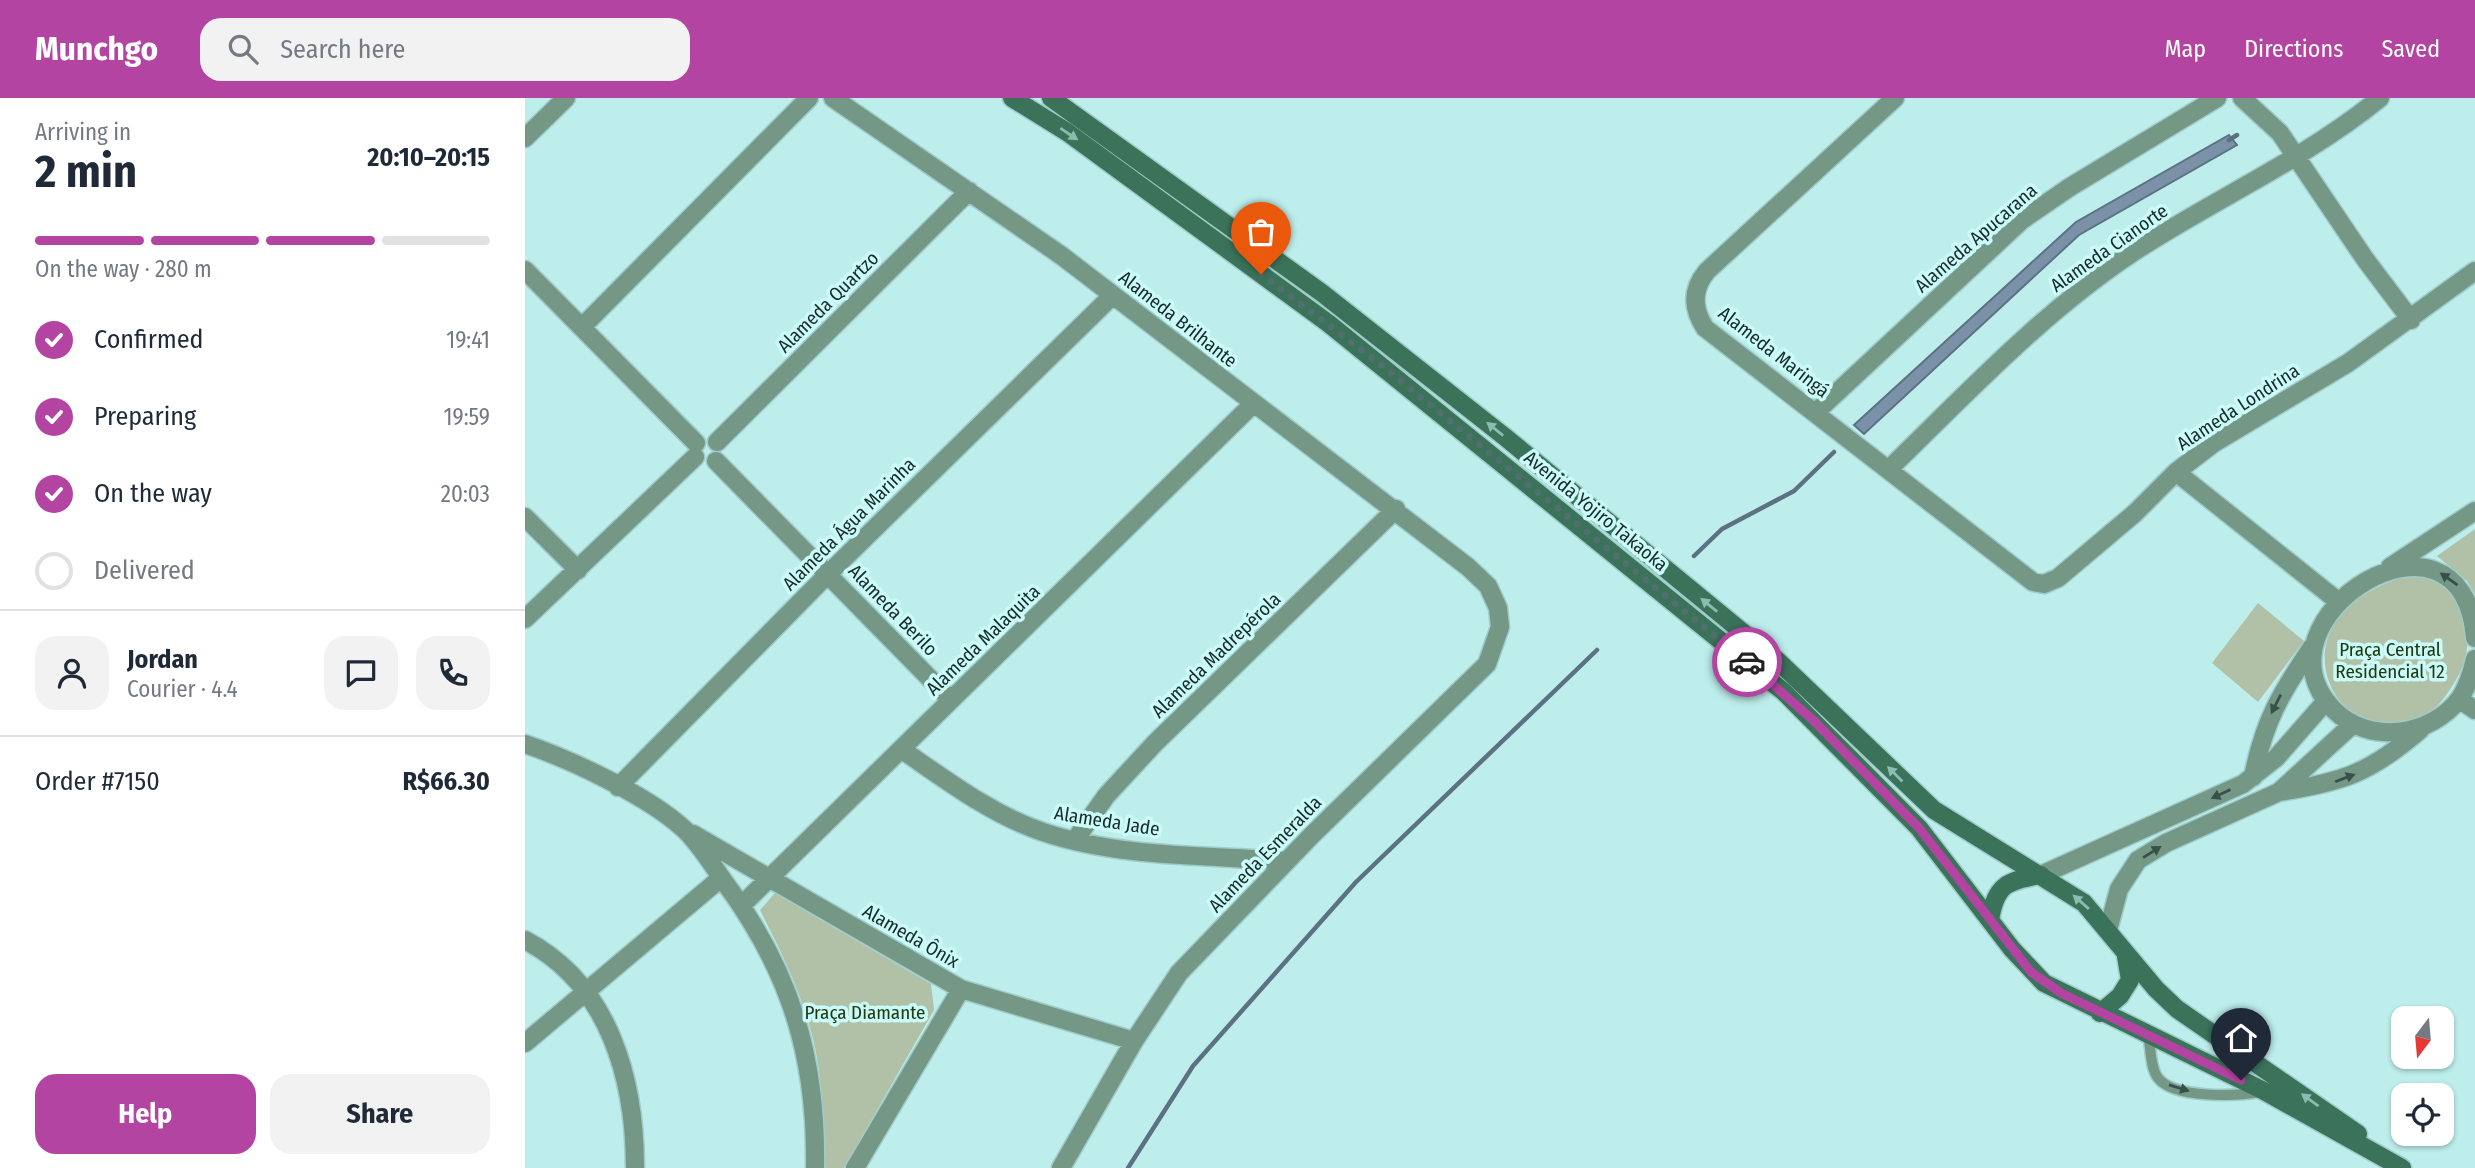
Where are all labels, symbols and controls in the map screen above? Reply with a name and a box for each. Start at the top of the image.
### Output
search box [200,18,690,81]
text: Munchgo [35,29,158,69]
icon: search [224,30,262,68]
text: Search here [280,34,405,65]
text: Map [2165,35,2206,63]
text: Directions [2244,35,2343,63]
text: Saved [2381,35,2440,63]
text: Arriving in [35,118,131,146]
one-way arrow [1059,128,1079,141]
text: 20:10–20:15 [367,142,490,173]
text: 2 min [35,144,137,199]
street label: Alameda Apucarana [1910,179,2042,297]
street label: Alameda Cianorte [2046,199,2172,297]
pin [1231,202,1291,274]
icon: bag [1242,213,1280,251]
street label: Alameda Quartzo [773,247,883,357]
text: On the way · 280 m [35,255,212,283]
street label: Alameda Brilhante [1114,266,1242,372]
street label: Alameda Maringá [1714,302,1834,402]
icon: check [35,321,73,359]
text: Confirmed [94,324,204,355]
text: 19:41 [446,326,490,354]
street label: Alameda Londrina [2173,359,2303,455]
icon: check [35,398,73,436]
text: Preparing [94,401,196,432]
text: 19:59 [443,403,490,431]
one-way arrow [1487,422,1504,437]
street label: Avenida Yojiro Takaoka [1520,446,1672,576]
street label: Alameda Água Marinha [778,453,920,595]
icon: check [35,475,73,513]
text: On the way [94,478,212,509]
text: 20:03 [441,480,490,508]
text: Delivered [94,555,195,586]
street label: Alameda Berilo [844,559,942,661]
one-way arrow [2440,572,2458,586]
street label: Alameda Malaquita [921,580,1045,700]
street label: Alameda Madrepérola [1147,588,1285,722]
one-way arrow [1700,597,1718,612]
courier [1712,627,1782,697]
button: person [35,636,109,710]
button: chat [324,636,398,710]
button: phone [416,636,490,710]
park label: Praça Central Residencial 12 [2335,638,2445,683]
icon: car [1728,643,1766,681]
text: Jordan [127,644,198,675]
text: Courier · 4.4 [127,675,238,703]
one-way arrow [2270,694,2281,714]
one-way arrow [1887,765,1904,782]
text: Order #7150 [35,766,160,797]
text: R$66.30 [403,766,490,797]
one-way arrow [2335,773,2356,784]
one-way arrow [2211,788,2231,800]
street label: Alameda Esmeralda [1204,791,1326,917]
street label: Alameda Jade [1053,801,1161,841]
one-way arrow [2142,846,2161,858]
one-way arrow [2073,895,2090,910]
street label: Alameda Ônix [859,899,964,973]
park label: Praça Diamante [804,1001,926,1024]
north arrow [2391,1006,2453,1069]
map controls [2391,1006,2454,1146]
pin [2211,1008,2271,1080]
icon: home [2222,1019,2260,1057]
button: Help [35,1074,256,1154]
button: Share [270,1074,490,1154]
one-way arrow [2169,1083,2190,1093]
button: locate [2391,1083,2454,1146]
one-way arrow [2301,1093,2319,1107]

